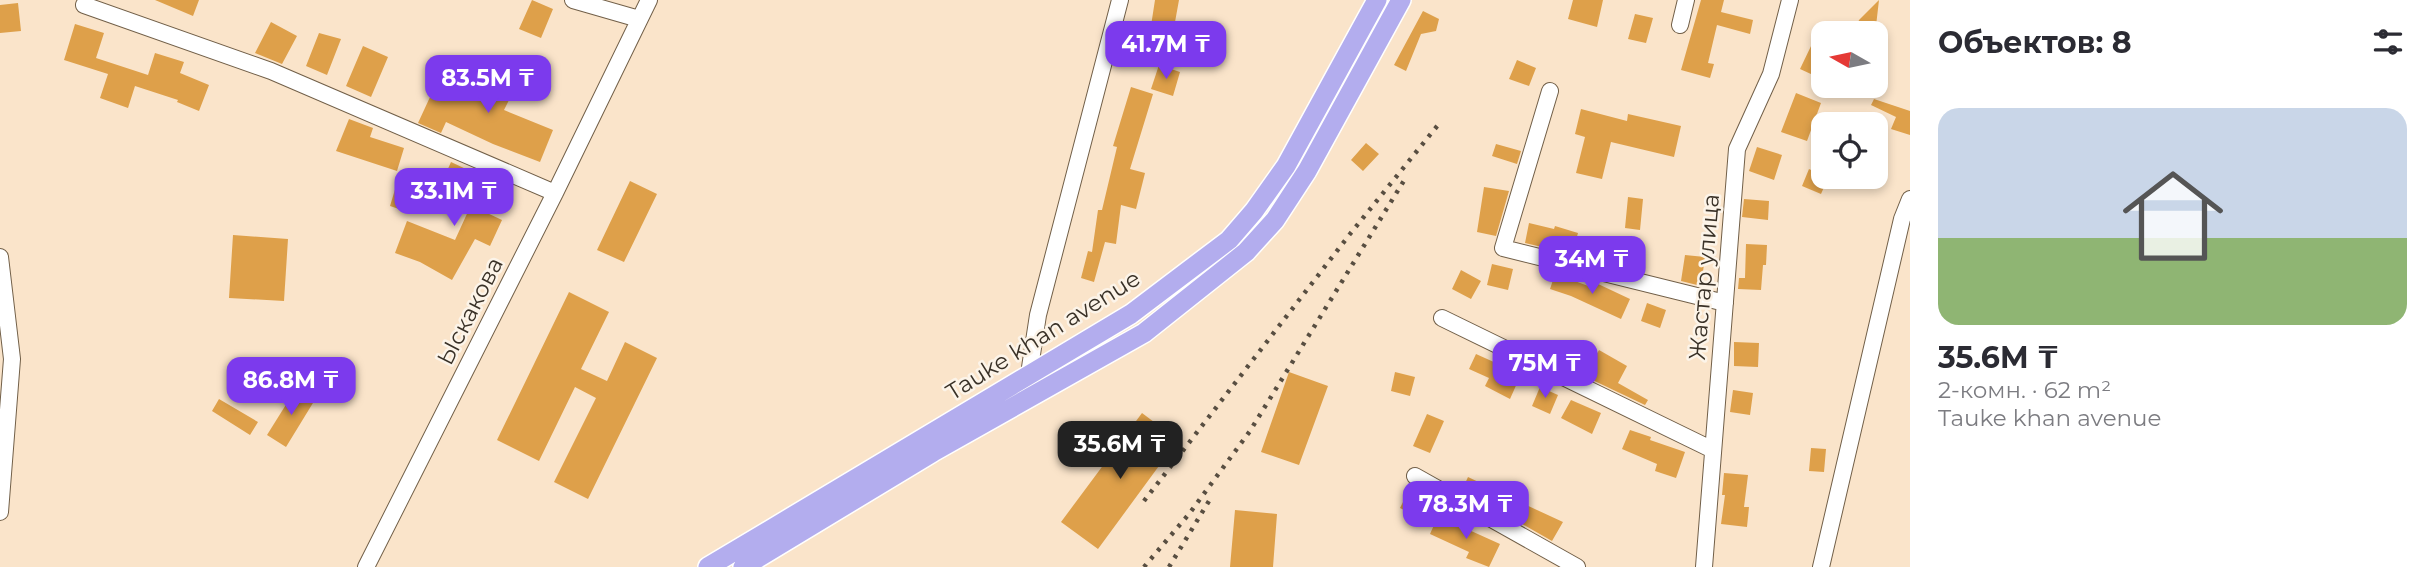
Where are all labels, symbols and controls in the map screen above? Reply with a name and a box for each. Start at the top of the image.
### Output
north arrow [1811,21,1888,98]
map controls [1811,21,1888,189]
pin: 41.7M ₸ [1101,22,1231,81]
icon: filters [2369,23,2407,61]
text: Объектов: 8 [1938,24,2132,61]
text: 41.7M ₸ [1121,30,1211,58]
pin: 83.5M ₸ [423,55,553,115]
text: 83.5M ₸ [441,64,535,92]
button: locate [1811,112,1888,189]
icon: home [2110,153,2236,279]
pin: 33.1M ₸ [389,168,519,228]
text: 33.1M ₸ [410,177,498,205]
street label: Жастар улица [1683,193,1725,361]
pin: 34M ₸ [1543,236,1641,296]
text: 34M ₸ [1555,245,1629,273]
street label: Ыскакова [431,253,509,369]
street label: Tauke khan avenue [941,264,1145,406]
text: 35.6M ₸ [1938,339,2059,376]
pin: 75M ₸ [1496,340,1594,400]
text: 75M ₸ [1509,349,1581,377]
pin: 86.8M ₸ [226,358,356,417]
text: 86.8M ₸ [243,366,339,394]
text: 2-комн. · 62 m² [1938,376,2111,404]
text: Tauke khan avenue [1938,404,2161,432]
pin: 35.6M ₸ [1055,421,1185,481]
text: 35.6M ₸ [1074,430,1166,458]
pin: 78.3M ₸ [1401,482,1531,541]
text: 78.3M ₸ [1419,490,1513,518]

